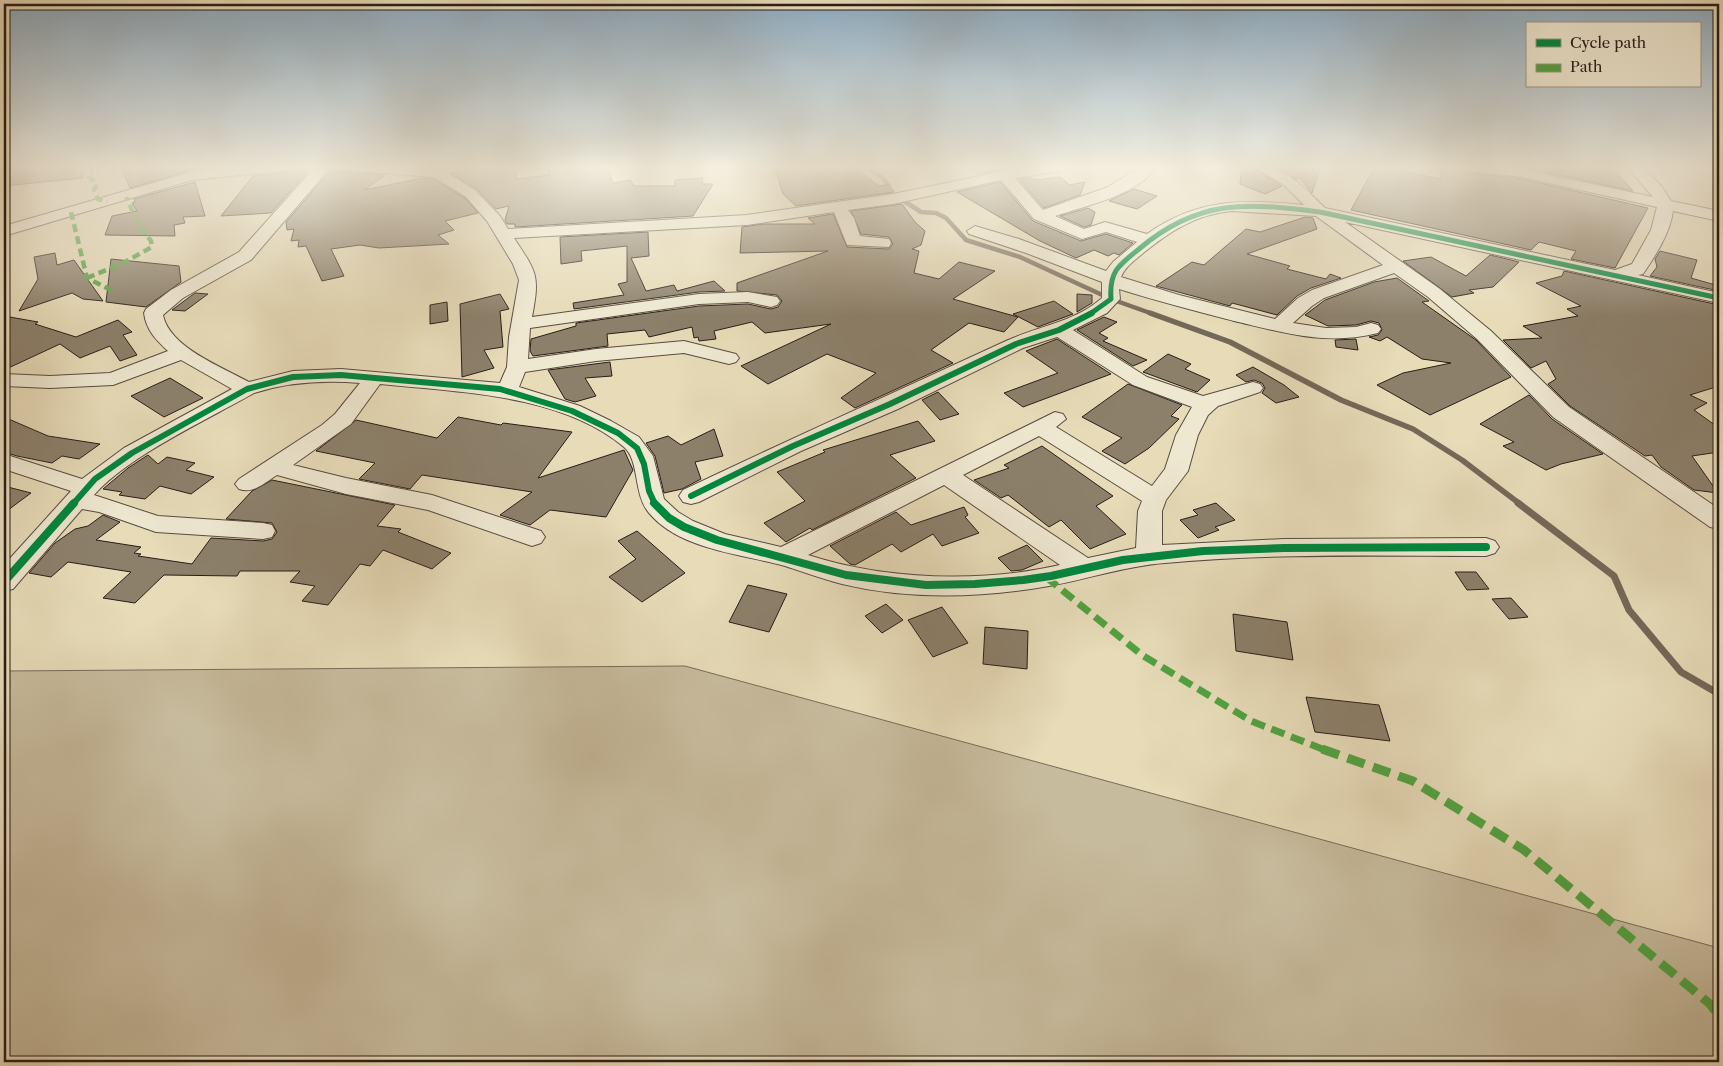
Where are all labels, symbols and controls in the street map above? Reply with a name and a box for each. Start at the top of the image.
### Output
legend [1526,22,1700,88]
text: Cycle path [1570,33,1647,52]
text: Path [1570,57,1603,76]

